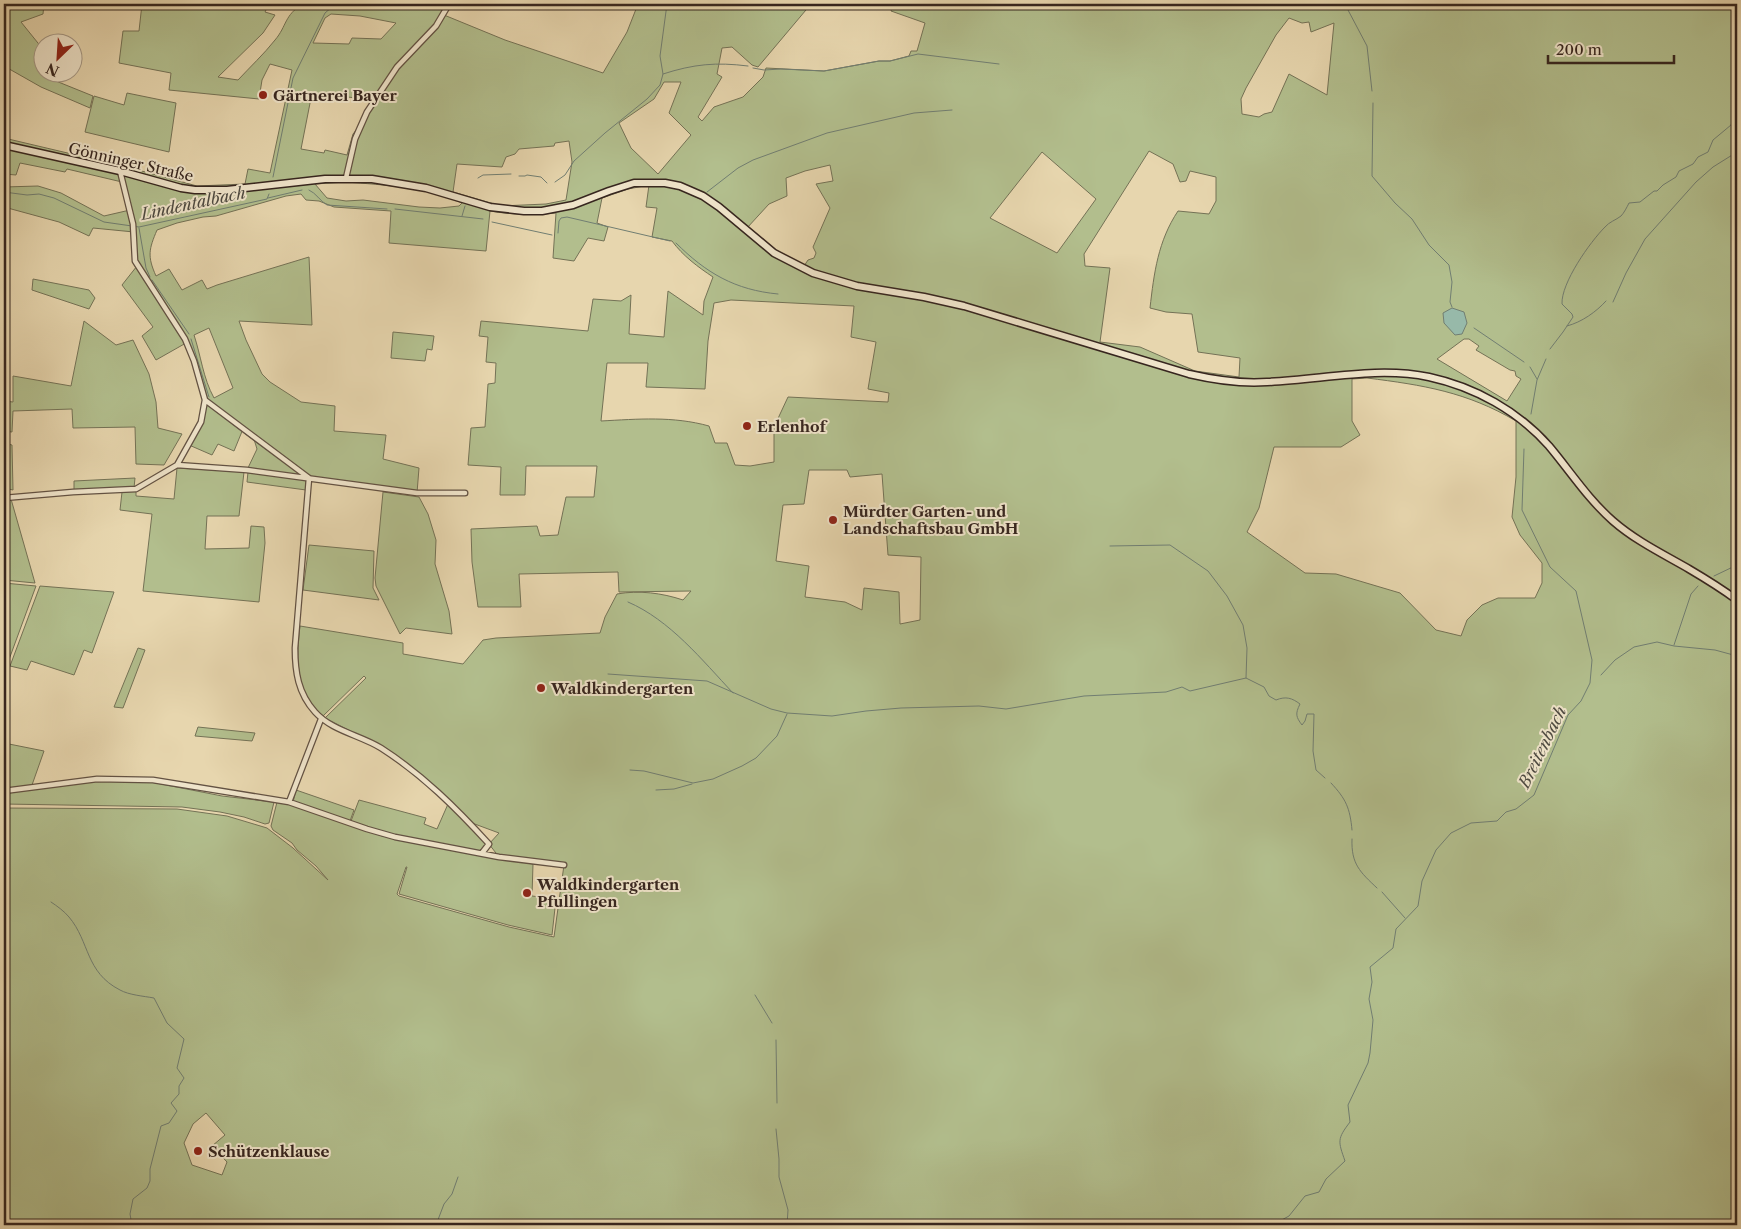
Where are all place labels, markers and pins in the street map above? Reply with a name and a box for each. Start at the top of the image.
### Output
place label: Gärtnerei Bayer [273,86,398,105]
marker: Gärtnerei Bayer [257,89,269,101]
place label: Erlenhof [757,417,828,436]
marker: Erlenhof [741,420,753,432]
place label: Mürdter Garten- und Landschaftsbau GmbH [843,502,1019,538]
marker: Mürdter Garten- und Landschaftsbau GmbH [827,514,839,526]
place label: Waldkindergarten [550,679,694,698]
marker: Waldkindergarten [535,682,547,694]
place label: Waldkindergarten Pfullingen [536,875,680,911]
marker: Waldkindergarten Pfullingen [521,887,533,899]
place label: Schützenklause [208,1142,330,1161]
marker: Schützenklause [192,1145,204,1157]

